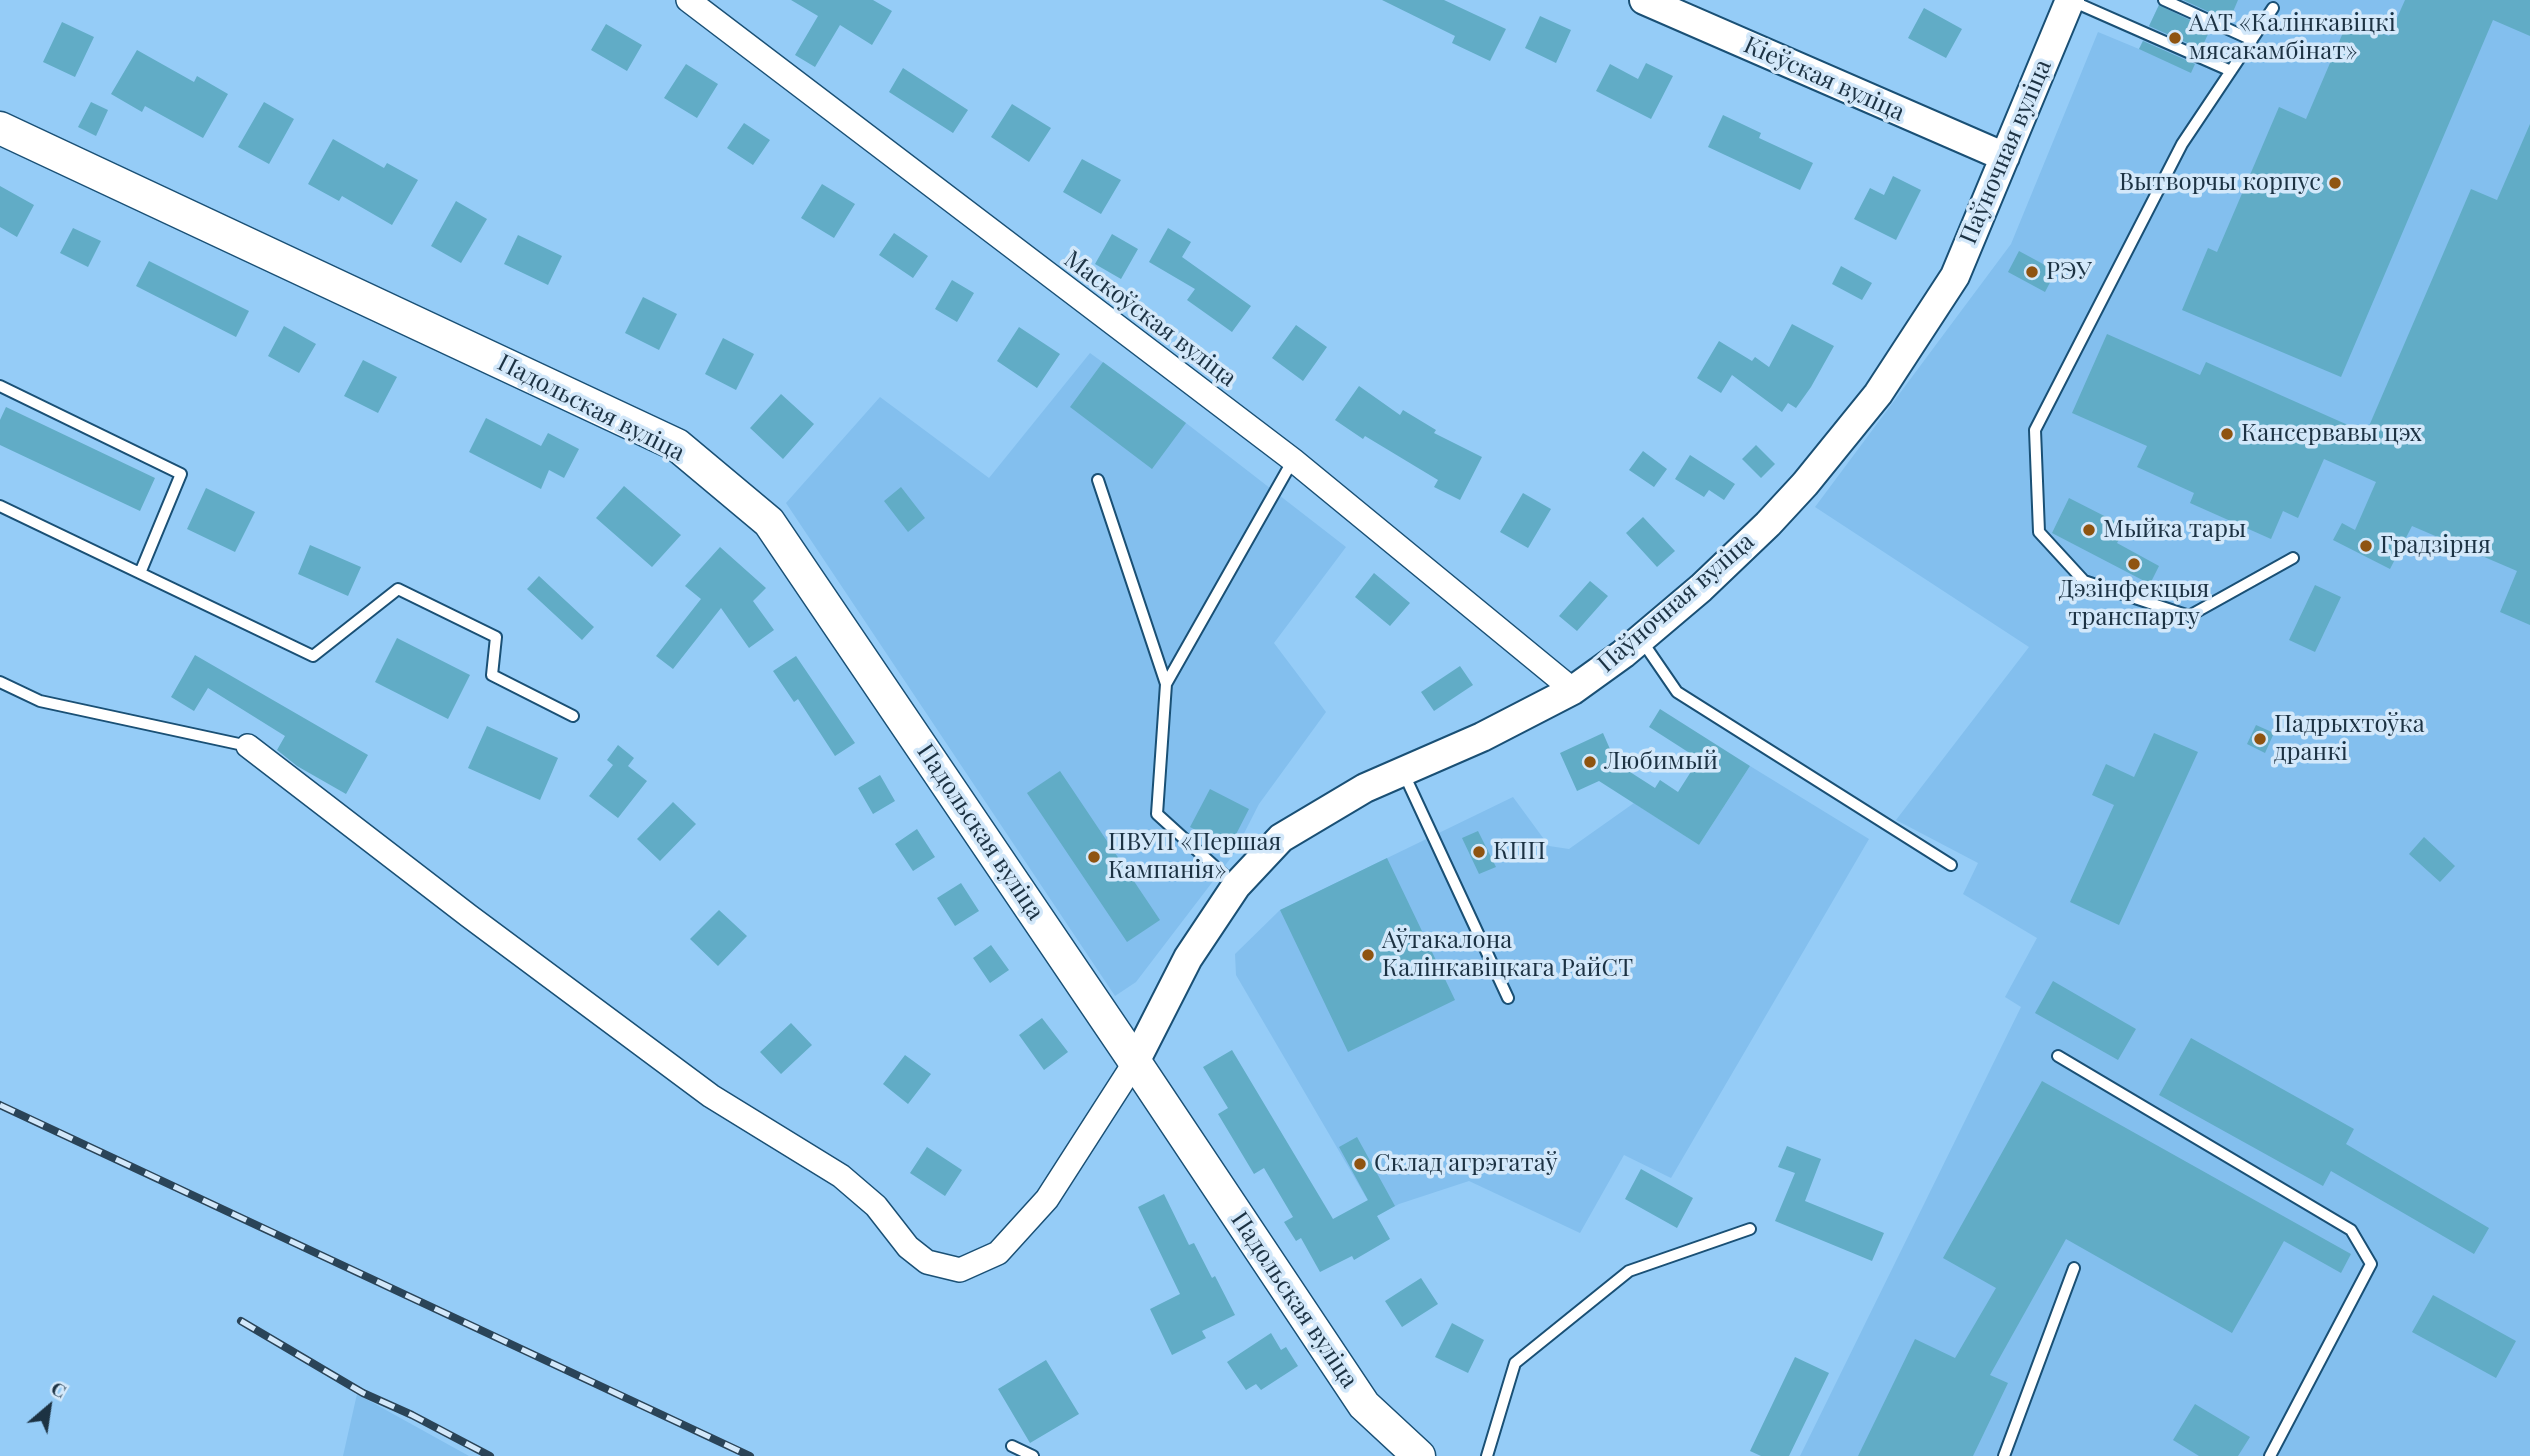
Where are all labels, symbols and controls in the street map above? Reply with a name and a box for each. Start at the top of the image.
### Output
place label: ААТ «Калінкавіцкі мясакамбінат» [2189,10,2396,66]
marker: ААТ «Калінкавіцкі мясакамбінат» [2167,30,2183,46]
street label: Кіеўская вуліца [1739,31,1909,127]
street label: Паўночная вуліца [1954,55,2058,249]
place label: Вытворчы корпус [2119,169,2321,197]
marker: Вытворчы корпус [2327,175,2343,191]
street label: Маскоўская вуліца [1058,245,1242,393]
place label: РЭУ [2046,258,2092,286]
marker: РЭУ [2024,264,2040,280]
street label: Падольская вуліца [493,348,689,468]
place label: Кансервавы цэх [2241,420,2422,448]
marker: Кансервавы цэх [2219,426,2235,442]
place label: Мыйка тары [2103,516,2246,544]
marker: Мыйка тары [2081,522,2097,538]
street label: Паўночная вуліца [1592,527,1760,679]
place label: Градзірня [2380,532,2491,560]
marker: Градзірня [2358,538,2374,554]
marker: Дэзінфекцыя транспарту [2126,556,2142,572]
place label: Дэзінфекцыя транспарту [2059,576,2209,632]
place label: Падрыхтоўка дранкі [2274,711,2425,767]
marker: Падрыхтоўка дранкі [2252,731,2268,747]
street label: Падольская вуліца [910,739,1050,925]
place label: Любимый [1604,748,1718,776]
marker: Любимый [1582,754,1598,770]
place label: ПВУП «Першая Кампанія» [1108,829,1281,885]
place label: КПП [1493,838,1546,866]
marker: КПП [1471,844,1487,860]
marker: ПВУП «Першая Кампанія» [1086,849,1102,865]
place label: Аўтакалона Калінкавіцкага РайСТ [1382,927,1633,983]
marker: Аўтакалона Калінкавіцкага РайСТ [1360,947,1376,963]
place label: Склад агрэгатаў [1374,1150,1558,1178]
marker: Склад агрэгатаў [1352,1156,1368,1172]
street label: Падольская вуліца [1224,1207,1364,1393]
north arrow [14,1372,84,1442]
text: С [47,1374,71,1403]

